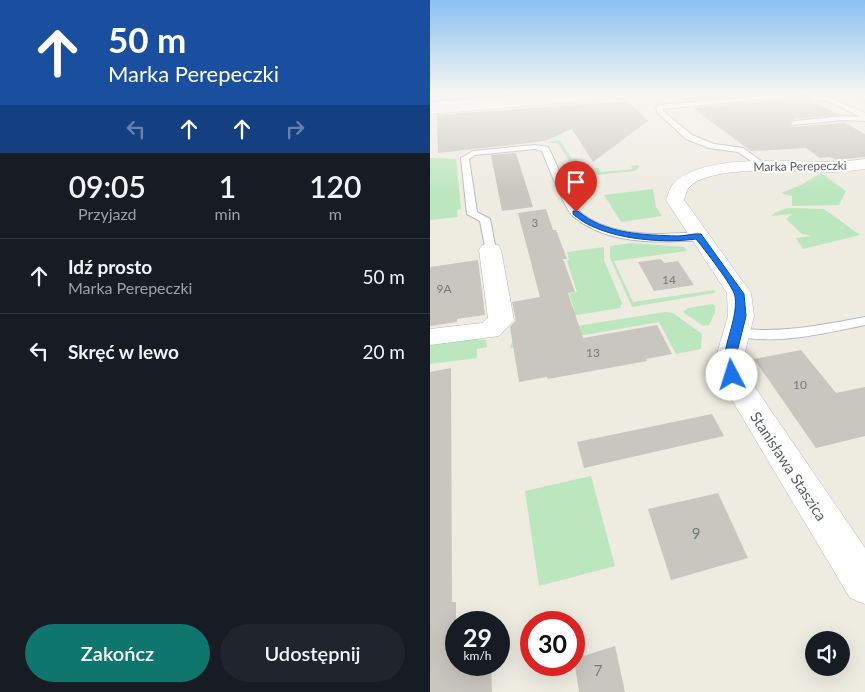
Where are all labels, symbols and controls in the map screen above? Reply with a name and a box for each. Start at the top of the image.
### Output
text: 50 m [108,18,186,60]
icon: ahead [25,20,90,85]
text: Marka Perepeczki [108,60,279,87]
icon: left [122,115,150,143]
icon: ahead [175,115,203,143]
icon: ahead [228,115,256,143]
icon: right [281,115,309,143]
street label: Marka Perepeczki [753,158,847,174]
pin [555,161,597,212]
text: 09:05 [69,168,146,204]
text: 1 [219,168,236,204]
text: 120 [309,168,361,204]
icon: arrive [562,168,590,196]
text: Przyjazd [78,204,137,223]
text: min [215,204,240,223]
text: m [329,204,342,223]
house number: 3 [532,216,538,229]
text: Idź prosto [68,255,152,278]
icon: ahead [25,262,53,290]
text: 50 m [362,265,405,288]
house number: 14 [662,272,676,287]
text: Marka Perepeczki [68,278,192,297]
house number: 9A [436,281,452,296]
icon: left [25,337,53,365]
text: Skręć w lewo [68,340,179,363]
text: 20 m [362,340,405,363]
house number: 13 [586,345,600,360]
position arrow [705,348,757,400]
house number: 10 [793,377,807,392]
street label: Stanisława Staszica [747,408,831,524]
house number: 9 [692,524,700,542]
speed limit sign: 30 [520,611,585,676]
text: 29 [463,622,492,652]
button: Zakończ [25,624,210,682]
button: Udostępnij [220,624,405,682]
map controls [805,631,850,676]
button: sound [805,631,850,676]
text: km/h [463,648,492,663]
house number: 7 [594,661,603,679]

